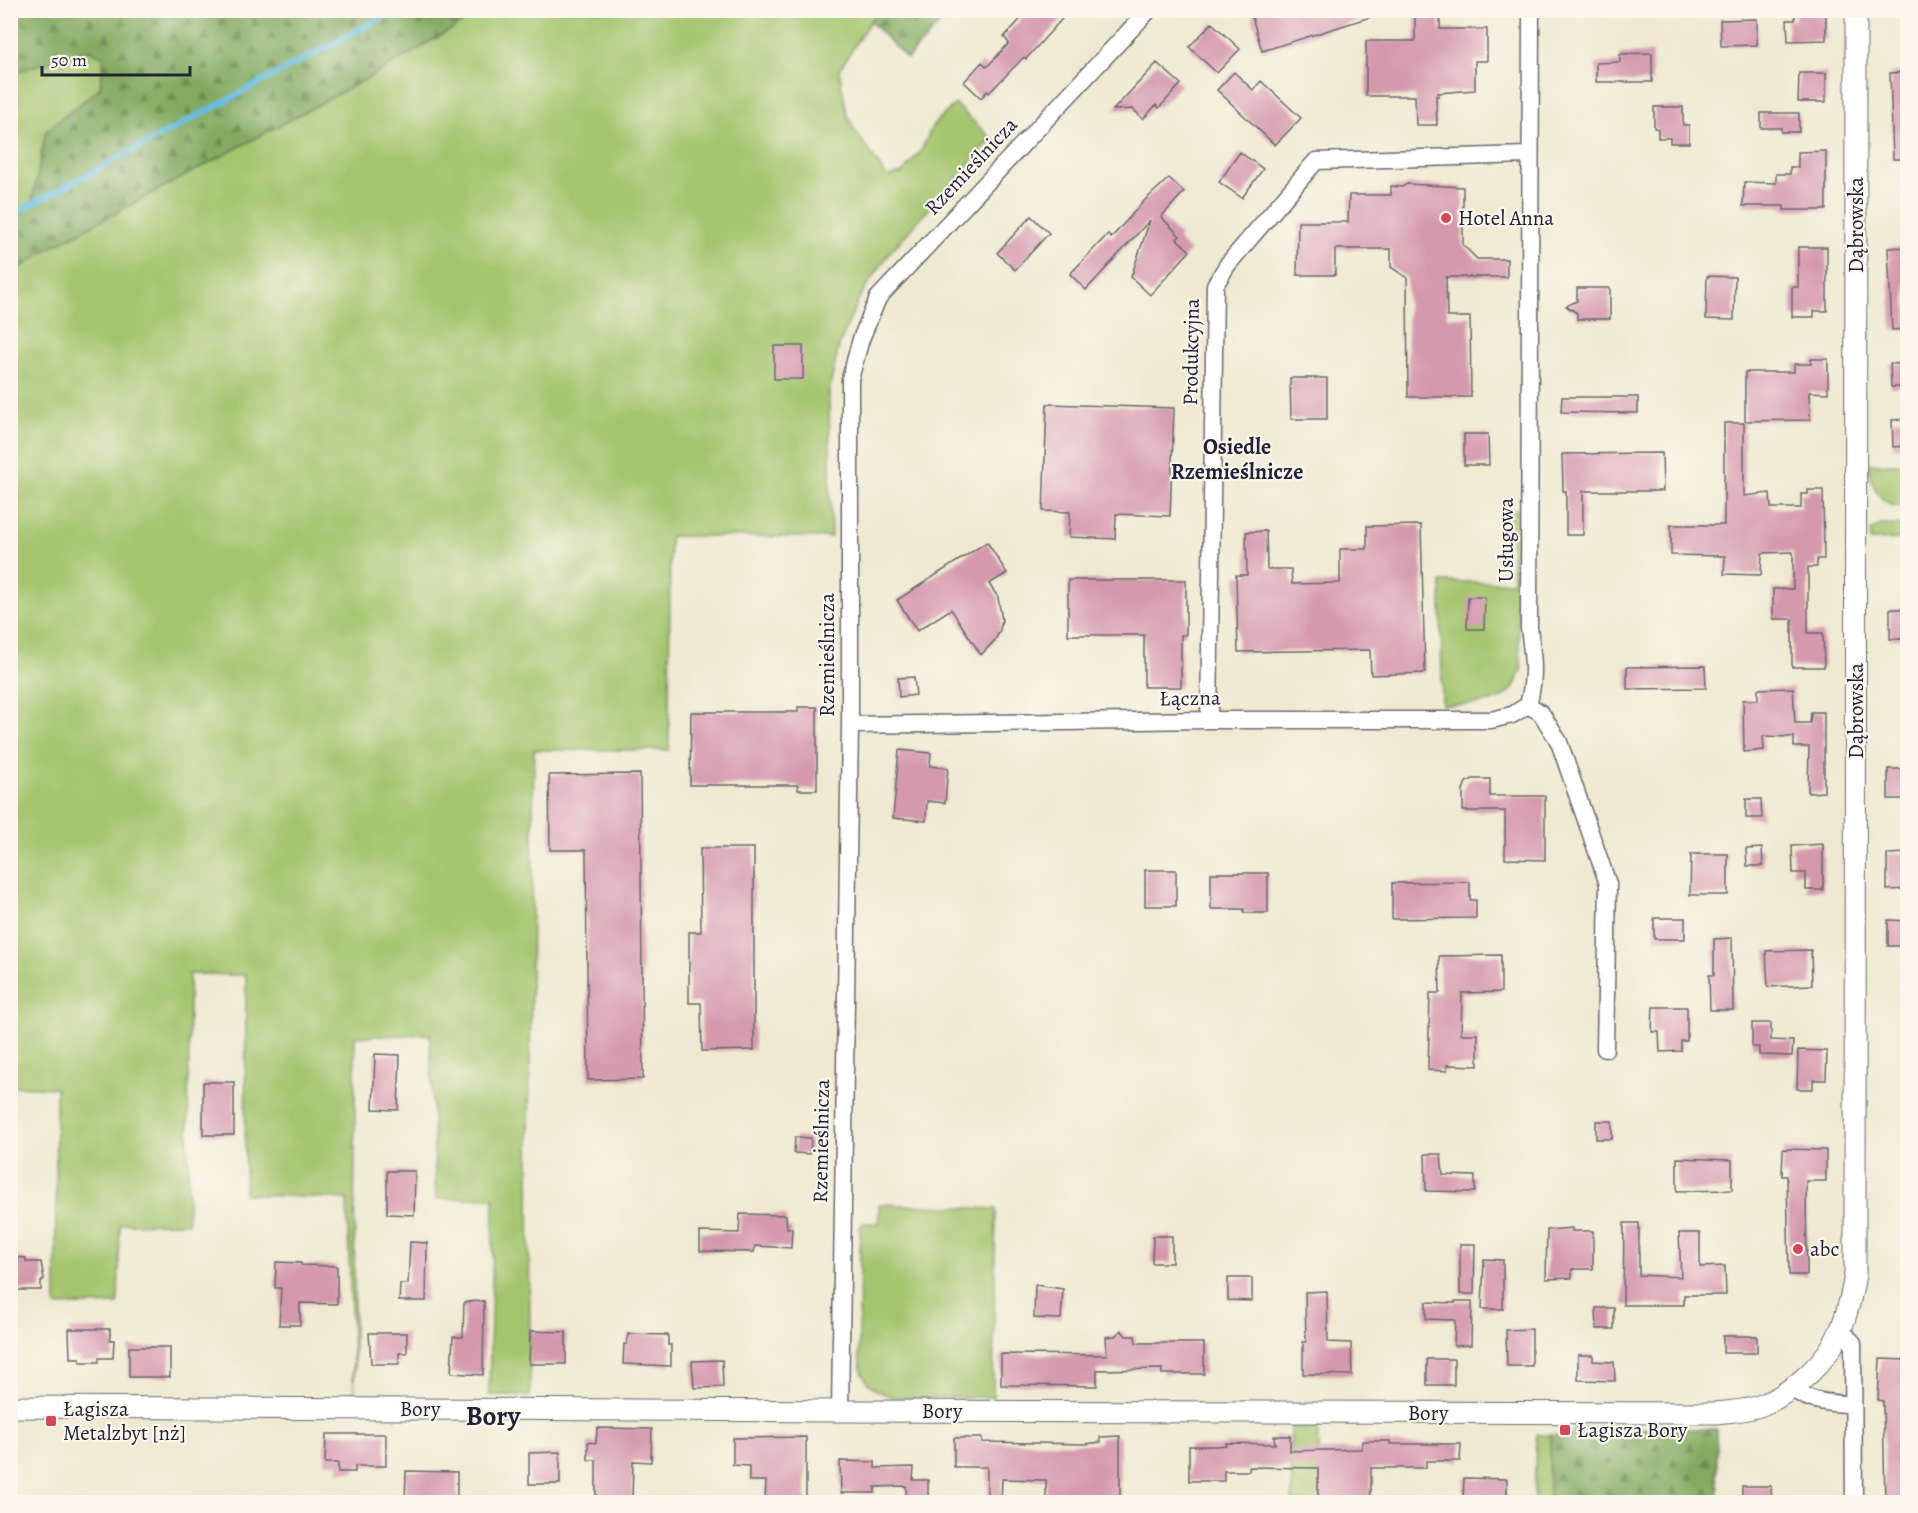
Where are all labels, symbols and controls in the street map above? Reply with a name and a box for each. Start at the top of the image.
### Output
scale bar [42,39,190,77]
text: 50 m [51,48,87,72]
street label: Rzemieślnicza [918,111,1024,221]
street label: Dąbrowska [1842,177,1870,273]
place label: Hotel Anna [1458,204,1554,232]
marker: Hotel Anna [1439,211,1453,225]
street label: Produkcyjna [1176,298,1206,406]
district label: Osiedle Rzemieślnicze [1171,432,1303,487]
street label: Usługowa [1492,497,1520,582]
street label: Rzemieślnicza [813,593,841,717]
street label: Dąbrowska [1842,663,1870,759]
street label: Łączna [1159,683,1221,713]
street label: Rzemieślnicza [806,1079,836,1203]
place label: abc [1810,1235,1839,1263]
marker: abc [1791,1242,1805,1256]
place label: Łagisza Metalzbyt [nż] [63,1395,186,1447]
street label: Bory [400,1395,441,1423]
street label: Bory [922,1397,963,1425]
district label: Bory [466,1398,521,1434]
street label: Bory [1408,1399,1449,1427]
marker: Łagisza Metalzbyt [nż] [44,1414,58,1428]
place label: Łagisza Bory [1577,1416,1688,1444]
marker: Łagisza Bory [1558,1423,1572,1437]

